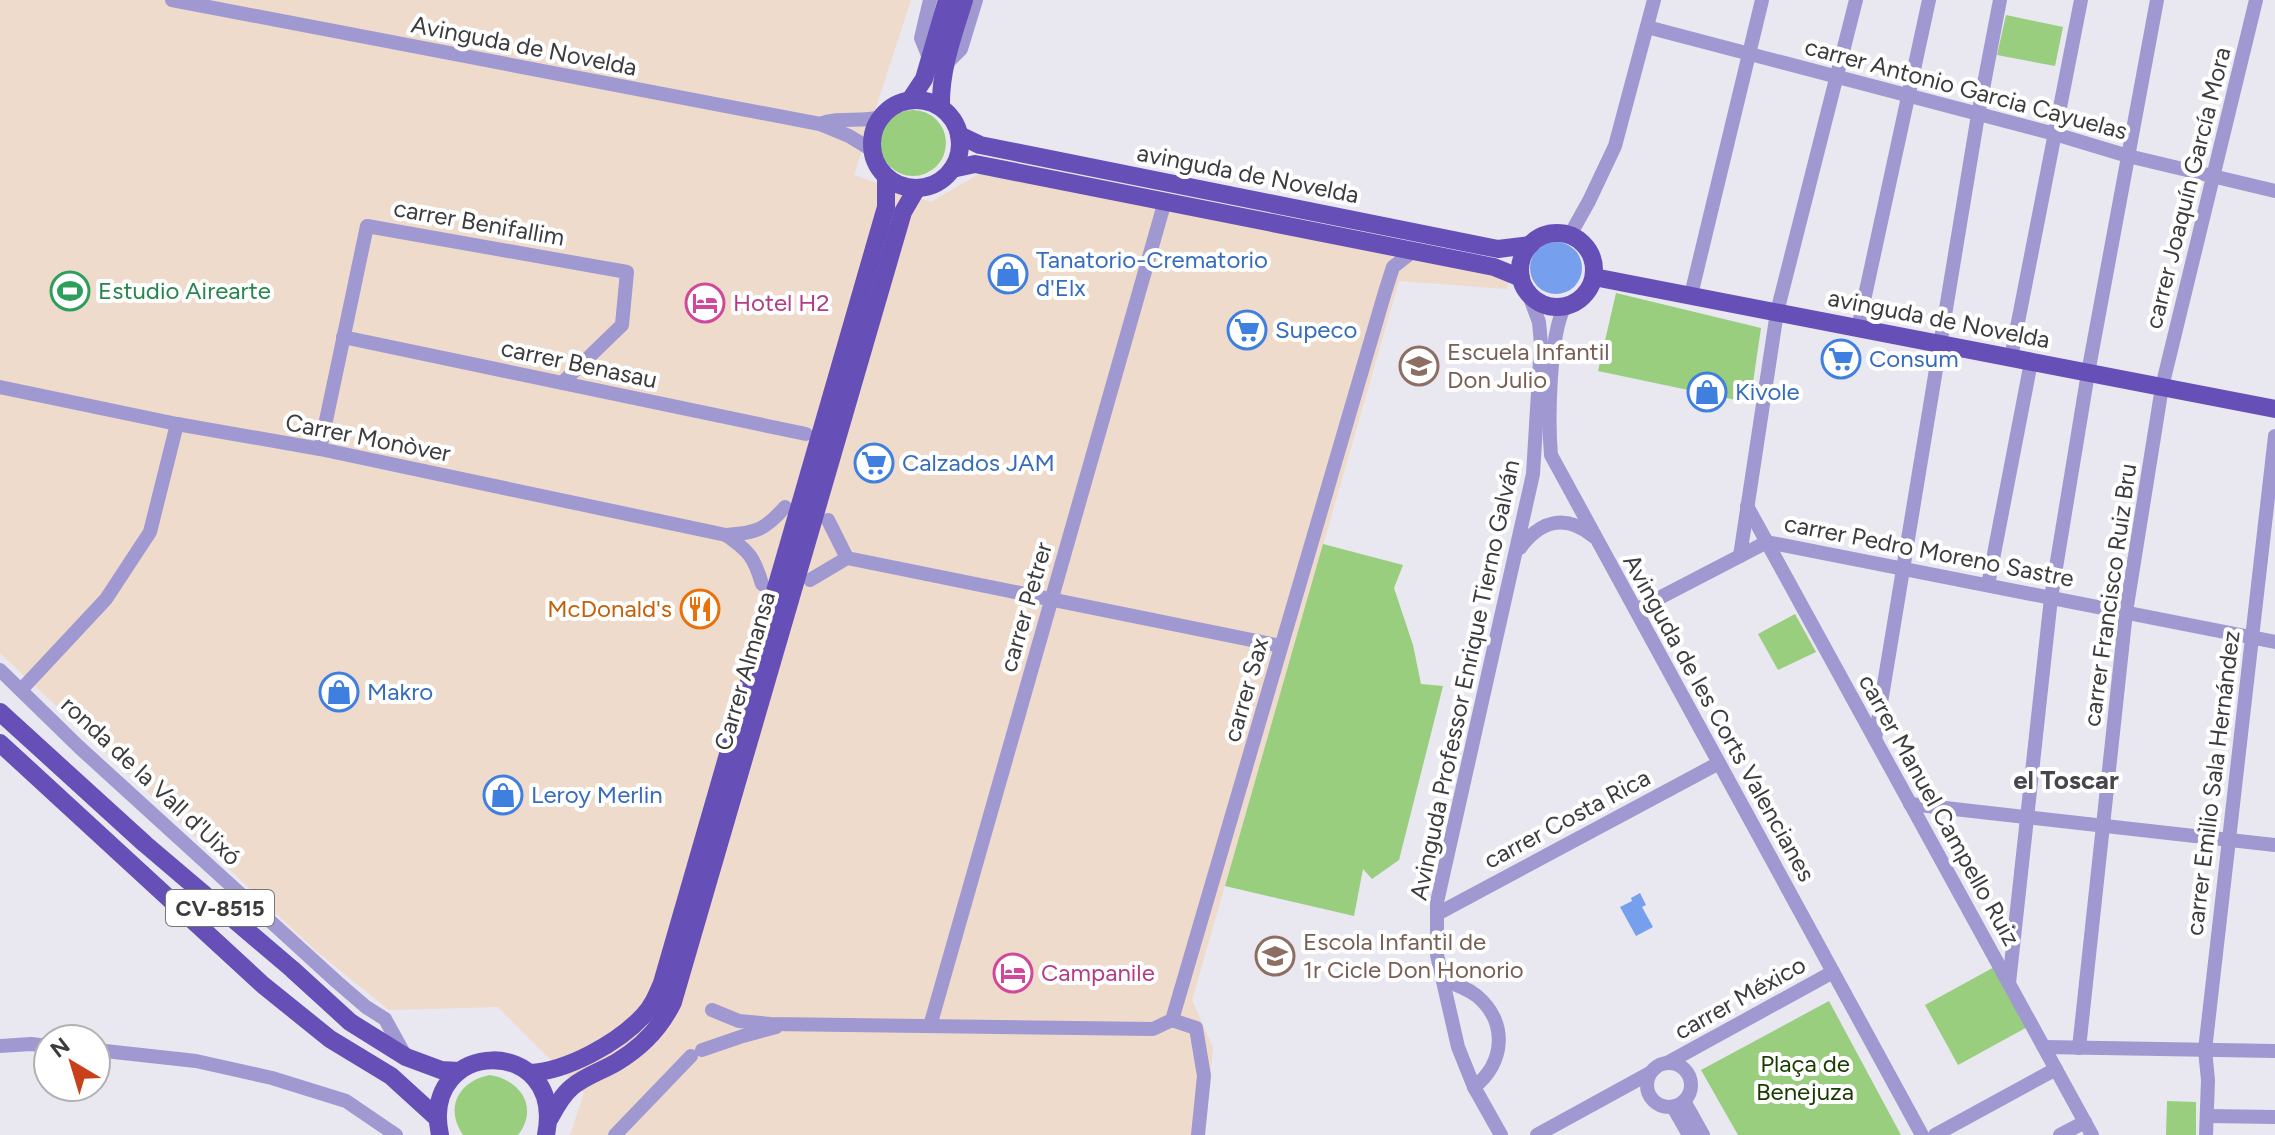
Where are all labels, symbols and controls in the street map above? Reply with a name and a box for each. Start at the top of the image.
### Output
street label: Avinguda de Novelda [409,9,639,82]
street label: carrer Antonio Garcia Cayuelas [1802,31,2130,146]
street label: carrer Joaquín García Mora [2138,44,2237,332]
street label: avinguda de Novelda [1135,138,1361,209]
street label: carrer Benifallim [391,193,567,252]
place label: Tanatorio-Crematorio d'Elx [1036,245,1268,302]
shop icon: Tanatorio-Crematorio d'Elx [987,253,1029,295]
sports icon: Estudio Airearte [49,270,91,312]
place label: Estudio Airearte [98,276,271,305]
hotel icon: Hotel H2 [684,282,726,324]
street label: avinguda de Novelda [1826,283,2052,354]
place label: Hotel H2 [733,288,830,317]
supermarket icon: Supeco [1226,309,1268,351]
place label: Supeco [1275,315,1357,344]
street label: carrer Benasau [498,333,660,394]
place label: Escuela Infantil Don Julio [1447,337,1610,394]
supermarket icon: Consum [1820,338,1862,380]
place label: Consum [1869,344,1959,373]
school or university icon: Escuela Infantil Don Julio [1398,345,1440,387]
shop icon: Kivole [1686,371,1728,413]
place label: Kivole [1735,377,1800,406]
street label: Carrer Monòver [283,407,453,468]
supermarket icon: Calzados JAM [853,442,895,484]
place label: Calzados JAM [902,448,1055,477]
street label: Avinguda Professor Enrique Tierno Galván [1404,457,1525,903]
street label: carrer Francisco Ruiz Bru [2077,461,2142,728]
street label: carrer Pedro Moreno Sastre [1782,508,2076,593]
street label: carrer Petrer [993,539,1058,675]
street label: Avinguda de les Corts Valencianes [1617,549,1822,886]
restaurant icon: McDonald's [679,588,721,630]
street label: Carrer Almansa [708,588,781,754]
place label: McDonald's [547,594,672,623]
street label: carrer Emilio Sala Hernández [2179,629,2246,937]
street label: carrer Sax [1217,634,1274,745]
street label: carrer Manuel Campello Ruiz [1853,669,2026,950]
shop icon: Makro [318,671,360,713]
place label: Makro [367,677,433,706]
street label: ronda de la Vall d'Uixó [55,690,247,871]
street label: carrer Costa Rica [1479,763,1655,875]
district label: el Toscar [2013,764,2119,796]
shop icon: Leroy Merlin [482,774,524,816]
place label: Leroy Merlin [531,780,663,809]
road number: CV-8515 [166,890,274,926]
place label: Escola Infantil de 1r Cicle Don Honorio [1303,927,1524,984]
school or university icon: Escola Infantil de 1r Cicle Don Honorio [1254,935,1296,977]
street label: carrer México [1669,950,1811,1046]
hotel icon: Campanile [992,952,1034,994]
place label: Campanile [1041,958,1155,987]
north arrow [32,1023,112,1103]
text: N [45,1032,75,1064]
park label: Plaça de Benejuza [1756,1049,1854,1106]

